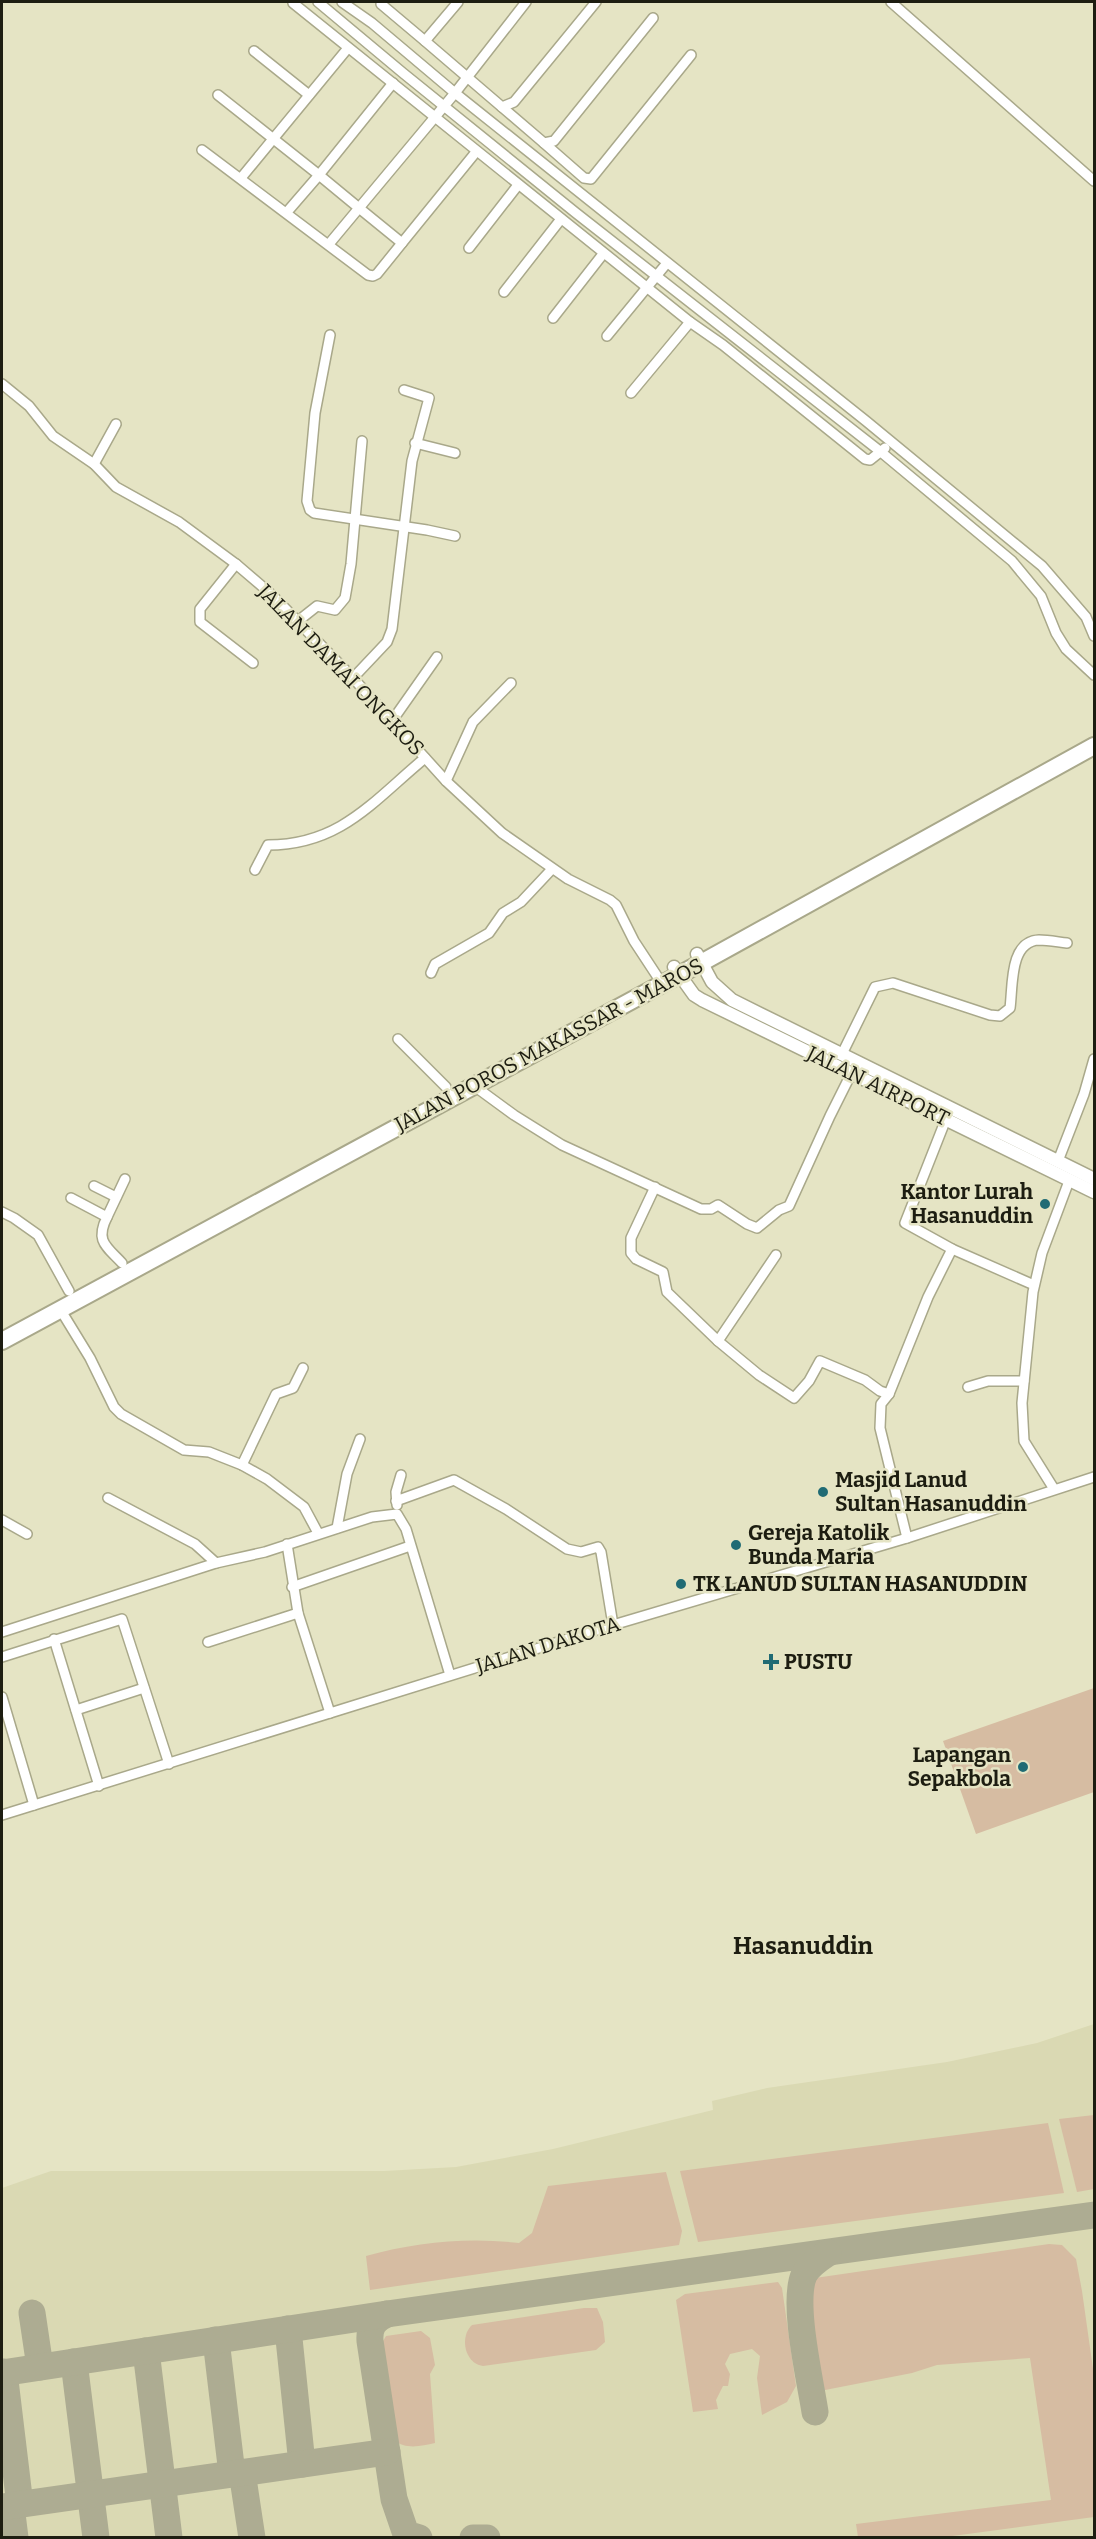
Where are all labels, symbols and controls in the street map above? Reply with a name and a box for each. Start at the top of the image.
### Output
street label: JALAN DAMAI ONGKOS [252,578,430,761]
street label: JALAN POROS MAKASSAR - MAROS [389,952,708,1138]
street label: JALAN AIRPORT [802,1040,954,1132]
place label: Kantor Lurah Hasanuddin [900,1179,1034,1229]
marker: Kantor Lurah Hasanuddin [1038,1197,1052,1211]
place label: Masjid Lanud Sultan Hasanuddin [835,1467,1027,1517]
marker: Masjid Lanud Sultan Hasanuddin [816,1485,830,1499]
place label: Gereja Katolik Bunda Maria [748,1520,890,1570]
marker: Gereja Katolik Bunda Maria [729,1538,743,1552]
place label: TK LANUD SULTAN HASANUDDIN [693,1571,1027,1597]
marker: TK LANUD SULTAN HASANUDDIN [674,1577,688,1591]
street label: JALAN DAKOTA [472,1611,623,1680]
place label: PUSTU [784,1649,853,1675]
marker: PUSTU [762,1653,780,1671]
place label: Lapangan Sepakbola [908,1742,1011,1792]
marker: Lapangan Sepakbola [1016,1760,1030,1774]
district label: Hasanuddin [733,1932,874,1960]

